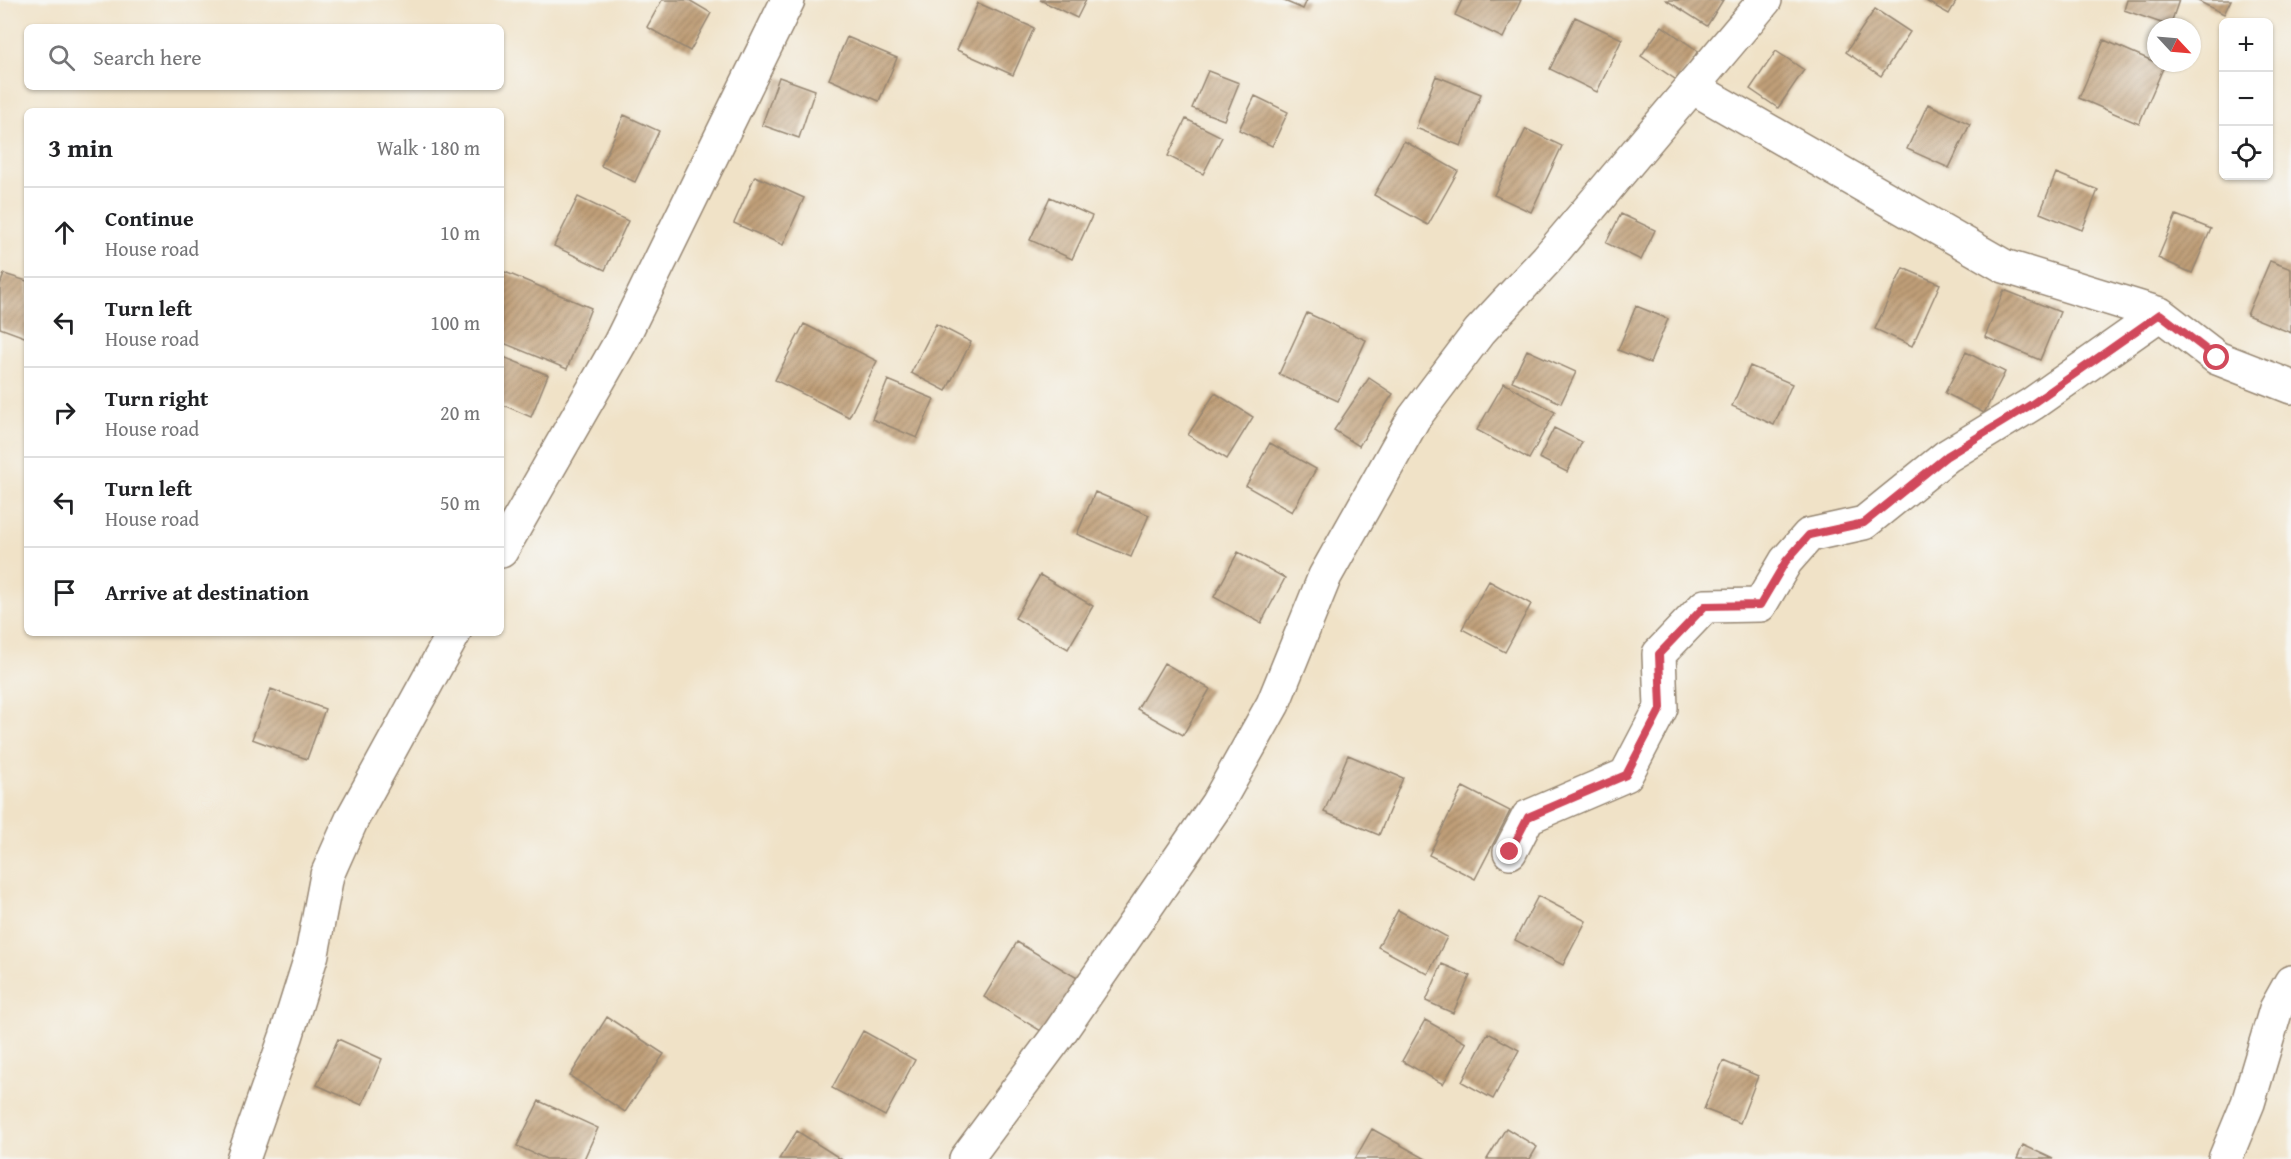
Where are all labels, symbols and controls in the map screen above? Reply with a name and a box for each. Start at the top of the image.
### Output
north arrow [2147,18,2201,72]
map controls [2219,18,2273,180]
button: + [2219,18,2273,72]
search box [24,24,504,90]
icon: search [45,41,78,74]
text: Search here [93,41,202,73]
button: − [2219,72,2273,126]
button: locate [2219,126,2273,180]
text: 3 min [48,128,113,167]
text: Walk · 180 m [377,133,480,162]
text: Continue [105,202,194,234]
icon: ahead [48,216,81,249]
text: 10 m [440,218,480,247]
text: House road [105,234,199,263]
text: Turn left [105,292,192,324]
icon: left [48,306,81,339]
text: 100 m [430,308,480,337]
text: House road [105,324,199,353]
route start [2203,344,2229,370]
text: Turn right [105,382,208,414]
icon: right [48,396,81,429]
text: 20 m [440,398,480,427]
text: House road [105,414,199,443]
text: Turn left [105,472,192,504]
icon: left [48,486,81,519]
text: 50 m [440,488,480,517]
text: House road [105,504,199,533]
icon: arrive [48,576,81,609]
text: Arrive at destination [105,576,309,608]
route end [1496,838,1522,864]

